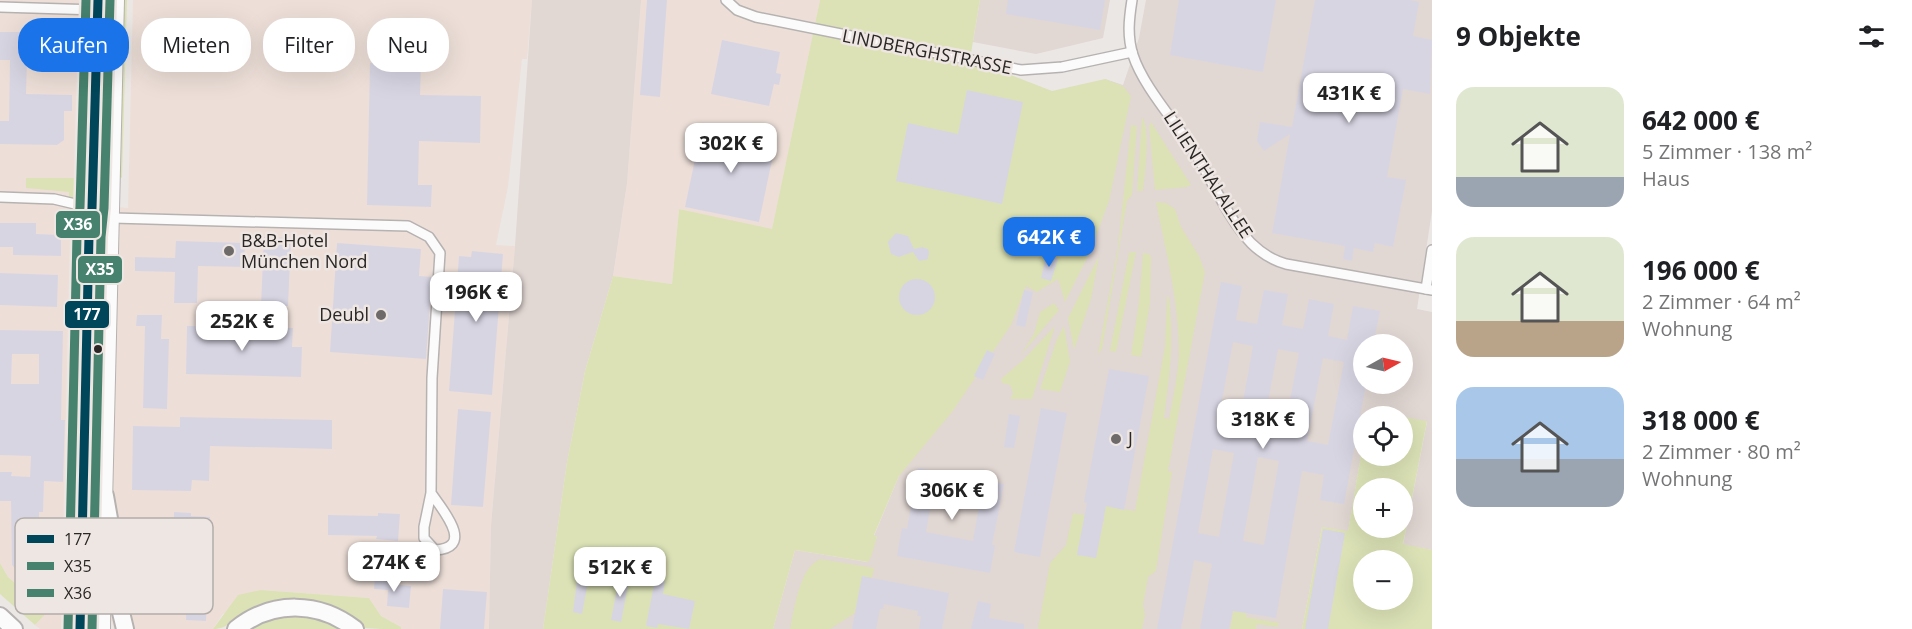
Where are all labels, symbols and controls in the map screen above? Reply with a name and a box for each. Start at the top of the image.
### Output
chip: Kaufen [18,18,129,72]
chip: Mieten [141,18,251,72]
chip: Filter [263,18,355,72]
chip: Neu [367,18,449,72]
text: 9 Objekte [1456,18,1581,54]
icon: filters [1855,20,1888,53]
street label: LINDBERGHSTRASSE [840,23,1014,79]
pin: 431K € [1300,73,1398,124]
text: 431K € [1317,79,1381,106]
text: 642 000 € [1642,102,1760,138]
street label: LILIENTHALALLEE [1159,106,1259,242]
icon: home [1504,111,1576,183]
pin: 302K € [682,123,780,174]
text: 302K € [699,129,763,156]
text: 5 Zimmer · 138 m² [1642,138,1812,165]
text: Haus [1642,165,1690,192]
line badge: X36 [55,210,101,239]
text: X36 [64,213,92,235]
pin: 642K € [1000,217,1098,268]
text: 642K € [1017,223,1081,250]
place label: B&B-Hotel München Nord [241,228,368,273]
marker: B&B-Hotel München Nord [222,244,236,258]
text: 196 000 € [1642,252,1760,288]
line badge: X35 [77,255,123,284]
text: X35 [86,258,114,280]
icon: home [1504,261,1576,333]
pin: 196K € [427,272,525,323]
text: 196K € [444,278,508,305]
text: 2 Zimmer · 64 m² [1642,288,1801,315]
line badge: 177 [64,300,110,329]
pin: 252K € [193,301,291,352]
place label: Deubl [319,302,369,326]
text: 177 [73,303,101,325]
text: 252K € [210,307,274,334]
marker: Deubl [374,308,388,322]
text: Wohnung [1642,315,1732,342]
north arrow [1353,334,1413,394]
map controls [1353,334,1413,610]
unlabelled marker [92,343,104,355]
pin: 318K € [1214,399,1312,450]
text: 318 000 € [1642,402,1760,438]
text: 318K € [1231,405,1295,432]
button: locate [1353,406,1413,466]
icon: home [1504,411,1576,483]
place label: J [1126,426,1133,450]
marker: J [1109,432,1123,446]
text: 2 Zimmer · 80 m² [1642,438,1801,465]
text: Wohnung [1642,465,1732,492]
pin: 306K € [903,470,1001,521]
text: 306K € [920,476,984,503]
button: + [1353,478,1413,538]
legend [15,518,213,614]
text: 177 [64,528,91,550]
pin: 274K € [345,542,443,593]
pin: 512K € [571,547,669,598]
text: 274K € [362,548,426,575]
button: − [1353,550,1413,610]
text: 512K € [588,553,652,580]
text: X35 [64,555,92,577]
text: X36 [64,582,92,604]

